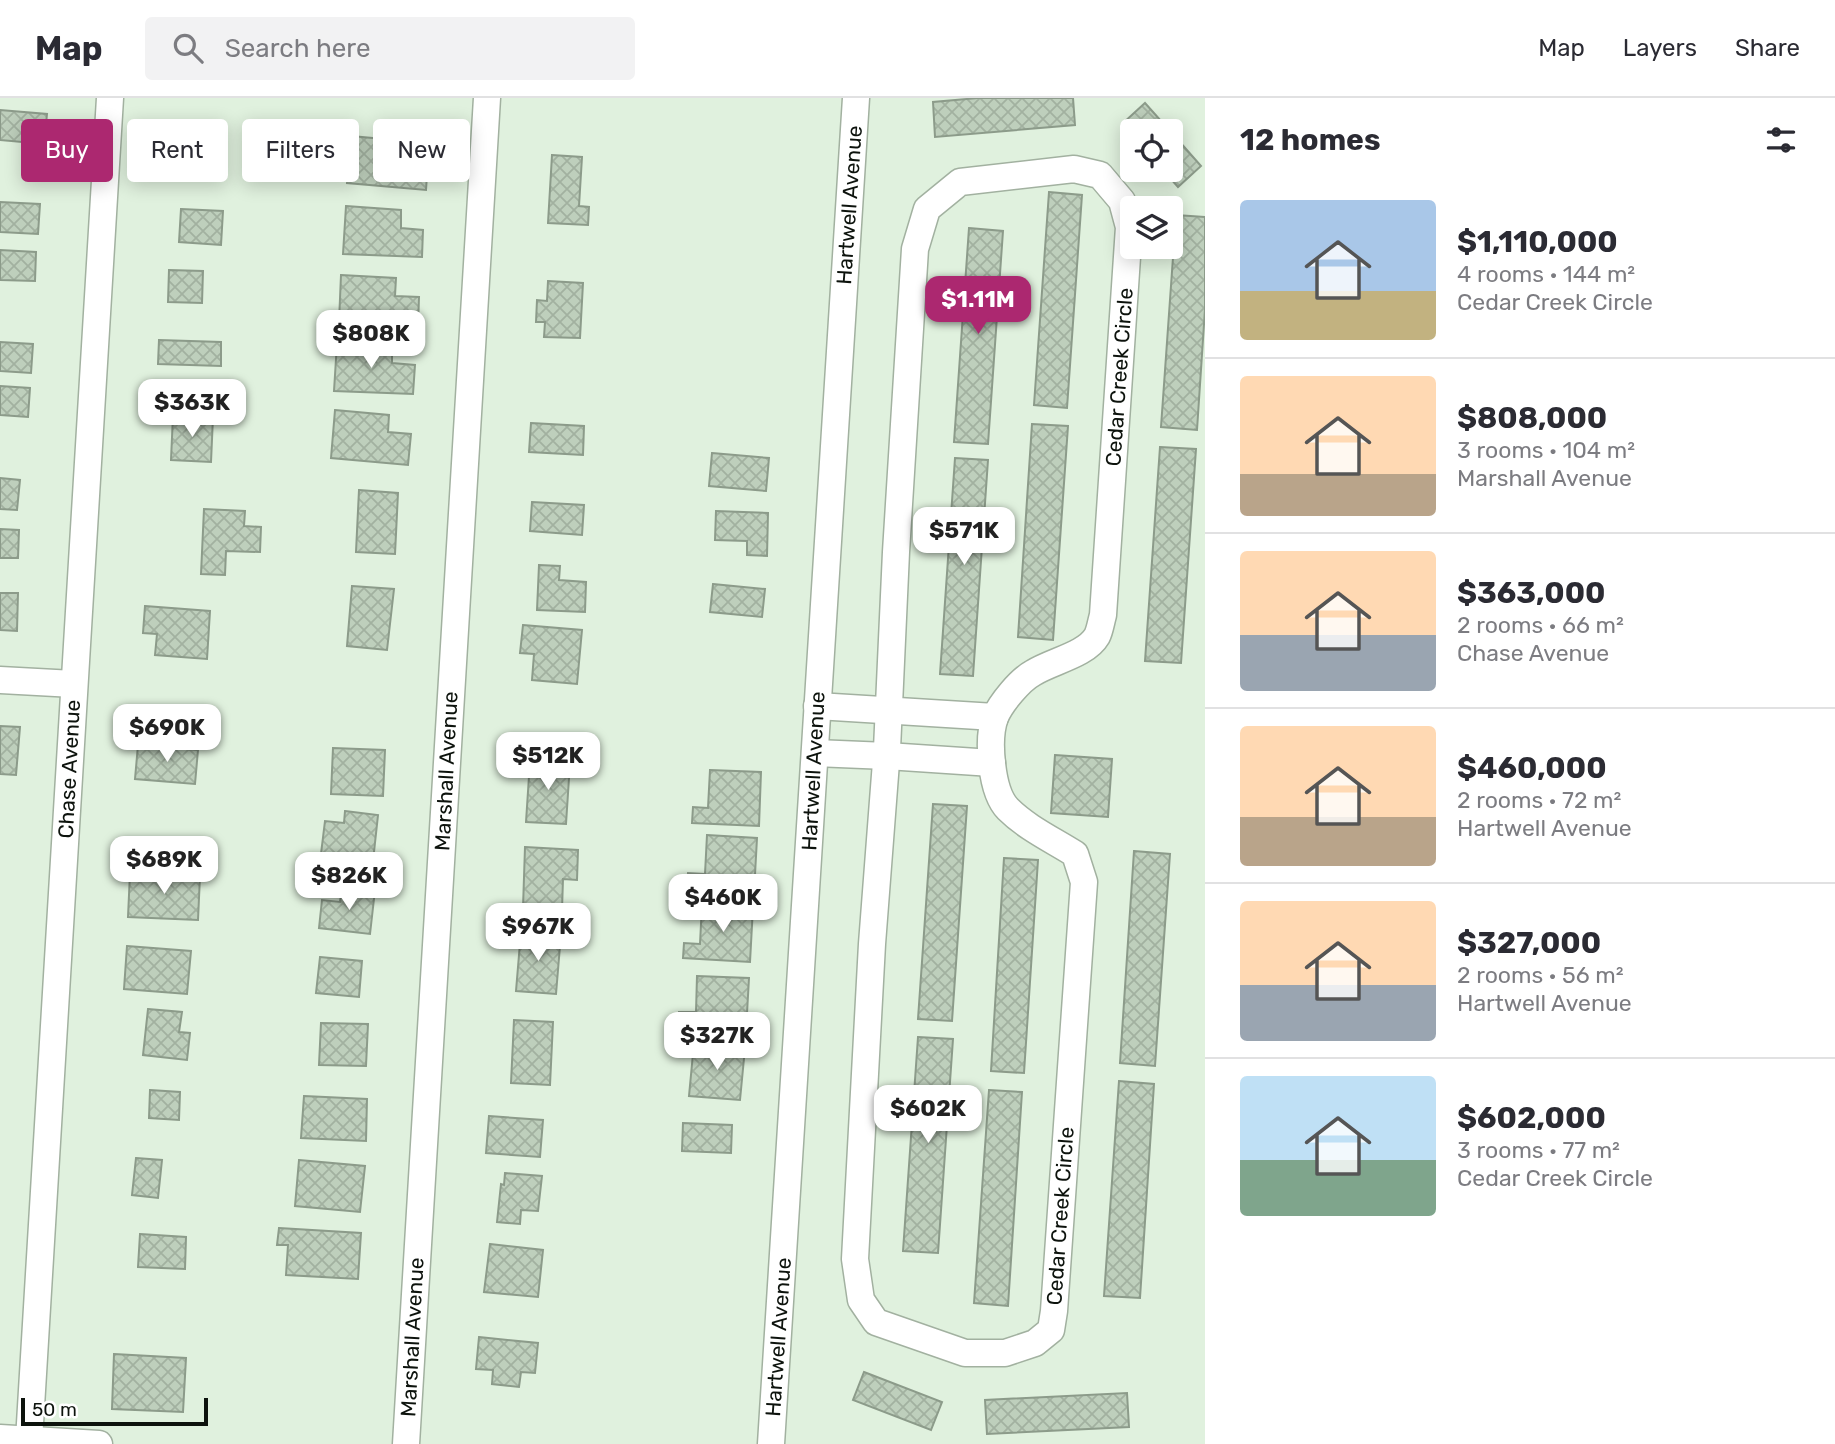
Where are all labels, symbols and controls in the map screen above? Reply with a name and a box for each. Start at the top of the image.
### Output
search box [145,17,635,80]
text: Map [35,29,103,68]
icon: search [169,29,207,67]
text: Search here [225,33,370,64]
text: Map [1538,34,1585,62]
text: Layers [1623,34,1697,62]
text: Share [1735,34,1800,62]
chip: Buy [21,119,113,182]
chip: Rent [127,119,228,182]
chip: Filters [242,119,359,182]
chip: New [373,119,470,182]
map controls [1120,119,1183,259]
button: locate [1120,119,1183,182]
icon: filters [1762,121,1800,159]
text: 12 homes [1240,122,1381,158]
street label: Hartwell Avenue [831,125,867,285]
button: layers [1120,196,1183,259]
text: $1,110,000 [1457,224,1618,260]
icon: home [1296,228,1380,312]
text: 4 rooms · 144 m² [1457,260,1635,288]
pin: $1.11M [921,276,1035,336]
text: $1.11M [941,285,1015,313]
street label: Cedar Creek Circle [1100,287,1138,467]
text: Cedar Creek Circle [1457,288,1653,316]
pin: $808K [322,310,420,370]
text: $808K [332,319,410,347]
pin: $363K [143,380,241,439]
text: $363K [154,388,230,416]
text: $808,000 [1457,400,1607,436]
icon: home [1296,404,1380,488]
text: 3 rooms · 104 m² [1457,436,1635,464]
text: Marshall Avenue [1457,464,1632,492]
pin: $571K [915,508,1013,567]
text: $571K [929,516,999,544]
text: $363,000 [1457,575,1605,611]
icon: home [1296,579,1380,663]
text: 2 rooms · 66 m² [1457,611,1624,639]
text: Chase Avenue [1457,639,1609,667]
street label: Marshall Avenue [429,691,463,851]
street label: Hartwell Avenue [796,691,830,851]
street label: Chase Avenue [53,699,85,839]
pin: $690K [118,704,216,764]
text: $690K [129,713,205,741]
pin: $512K [499,732,597,792]
text: $512K [512,741,584,769]
text: $460,000 [1457,750,1607,786]
icon: home [1296,754,1380,838]
text: 2 rooms · 72 m² [1457,786,1621,814]
text: Hartwell Avenue [1457,814,1632,842]
pin: $689K [115,836,213,896]
text: $689K [126,845,202,873]
pin: $826K [300,852,398,912]
text: $826K [311,861,387,889]
pin: $460K [674,874,772,934]
text: $460K [685,883,761,911]
pin: $967K [489,904,587,963]
text: $967K [502,912,574,940]
text: $327,000 [1457,925,1601,961]
icon: home [1296,929,1380,1013]
text: 2 rooms · 56 m² [1457,961,1624,989]
text: Hartwell Avenue [1457,989,1632,1017]
pin: $327K [668,1012,766,1072]
text: $327K [680,1021,754,1049]
pin: $602K [879,1086,977,1145]
text: $602K [890,1094,966,1122]
text: $602,000 [1457,1100,1606,1136]
icon: home [1296,1104,1380,1188]
street label: Cedar Creek Circle [1041,1126,1079,1306]
text: 3 rooms · 77 m² [1457,1136,1620,1164]
text: Cedar Creek Circle [1457,1164,1653,1192]
street label: Marshall Avenue [395,1257,429,1417]
street label: Hartwell Avenue [760,1257,796,1417]
scale bar [21,1395,208,1427]
text: 50 m [32,1398,77,1421]

